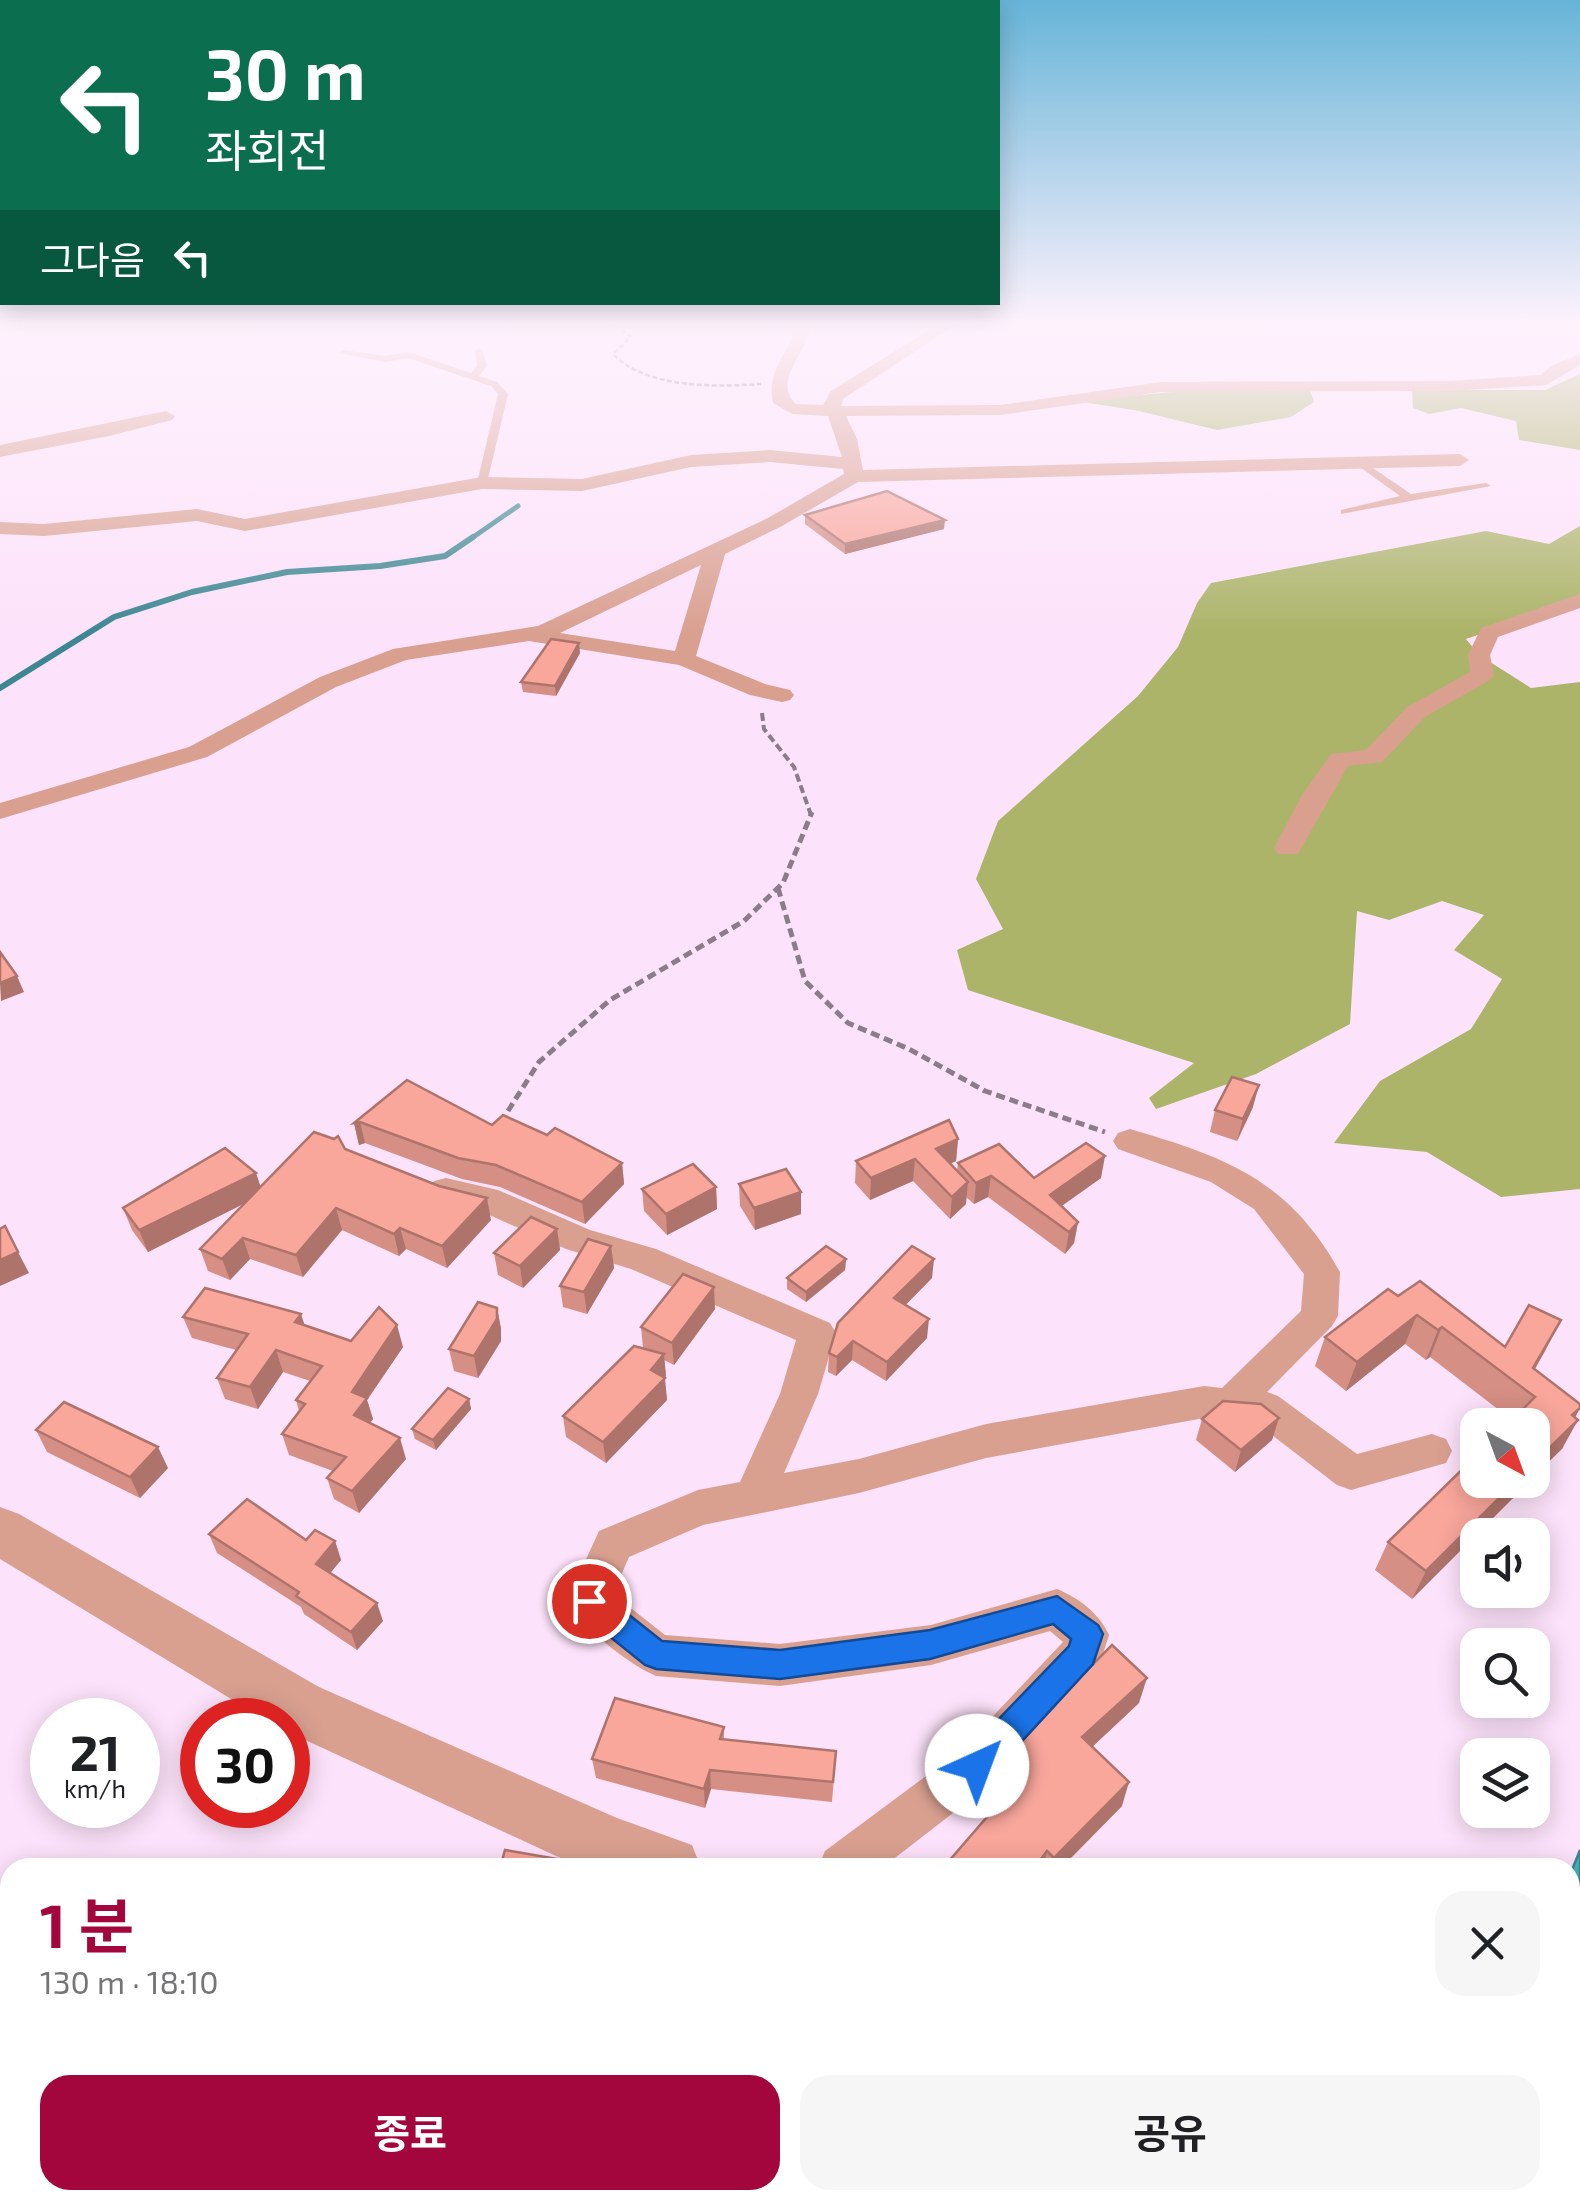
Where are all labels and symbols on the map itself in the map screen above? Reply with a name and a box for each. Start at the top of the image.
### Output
north arrow [1460,1408,1550,1498]
pin [547,1559,632,1644]
speed limit sign: 30 [180,1698,310,1828]
position arrow [925,1714,1029,1818]

